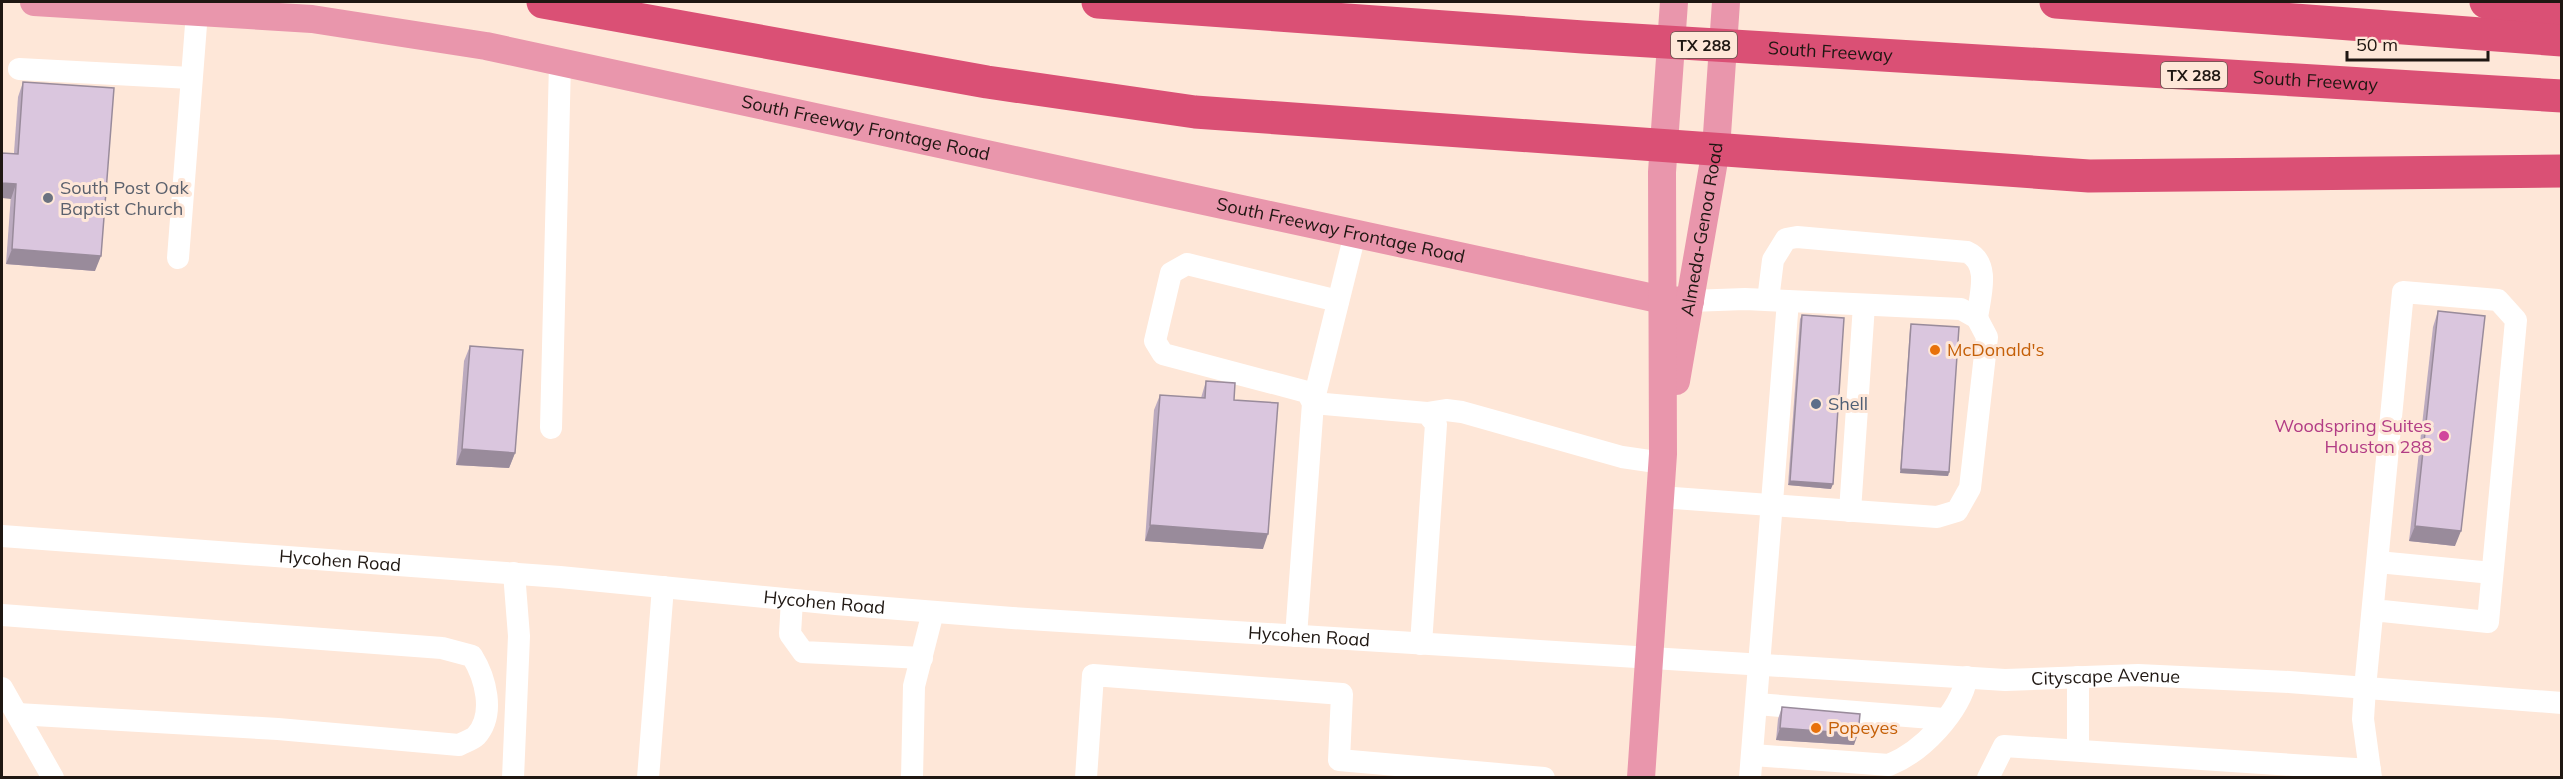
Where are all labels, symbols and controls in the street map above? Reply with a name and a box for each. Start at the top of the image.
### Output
scale bar [2347,24,2488,62]
road number: TX 288 [1671,32,1737,58]
text: 50 m [2356,33,2398,56]
street label: South Freeway [1767,36,1894,67]
road number: TX 288 [2161,62,2227,88]
street label: South Freeway [2252,65,2379,96]
street label: South Freeway Frontage Road [739,89,992,165]
street label: Almeda-Genoa Road [1675,142,1727,318]
place label: South Post Oak Baptist Church [60,176,190,220]
marker: South Post Oak Baptist Church [41,191,55,205]
street label: South Freeway Frontage Road [1214,192,1467,268]
place label: McDonald's [1947,338,2044,361]
marker: McDonald's [1928,343,1942,357]
place label: Shell [1828,392,1868,415]
marker: Shell [1809,397,1823,411]
place label: Woodspring Suites Houston 288 [2274,414,2432,458]
marker: Woodspring Suites Houston 288 [2437,429,2451,443]
street label: Hycohen Road [278,544,402,576]
street label: Hycohen Road [762,585,886,619]
street label: Hycohen Road [1247,621,1371,651]
street label: Cityscape Avenue [2031,663,2181,690]
place label: Popeyes [1828,716,1898,739]
marker: Popeyes [1809,721,1823,735]

